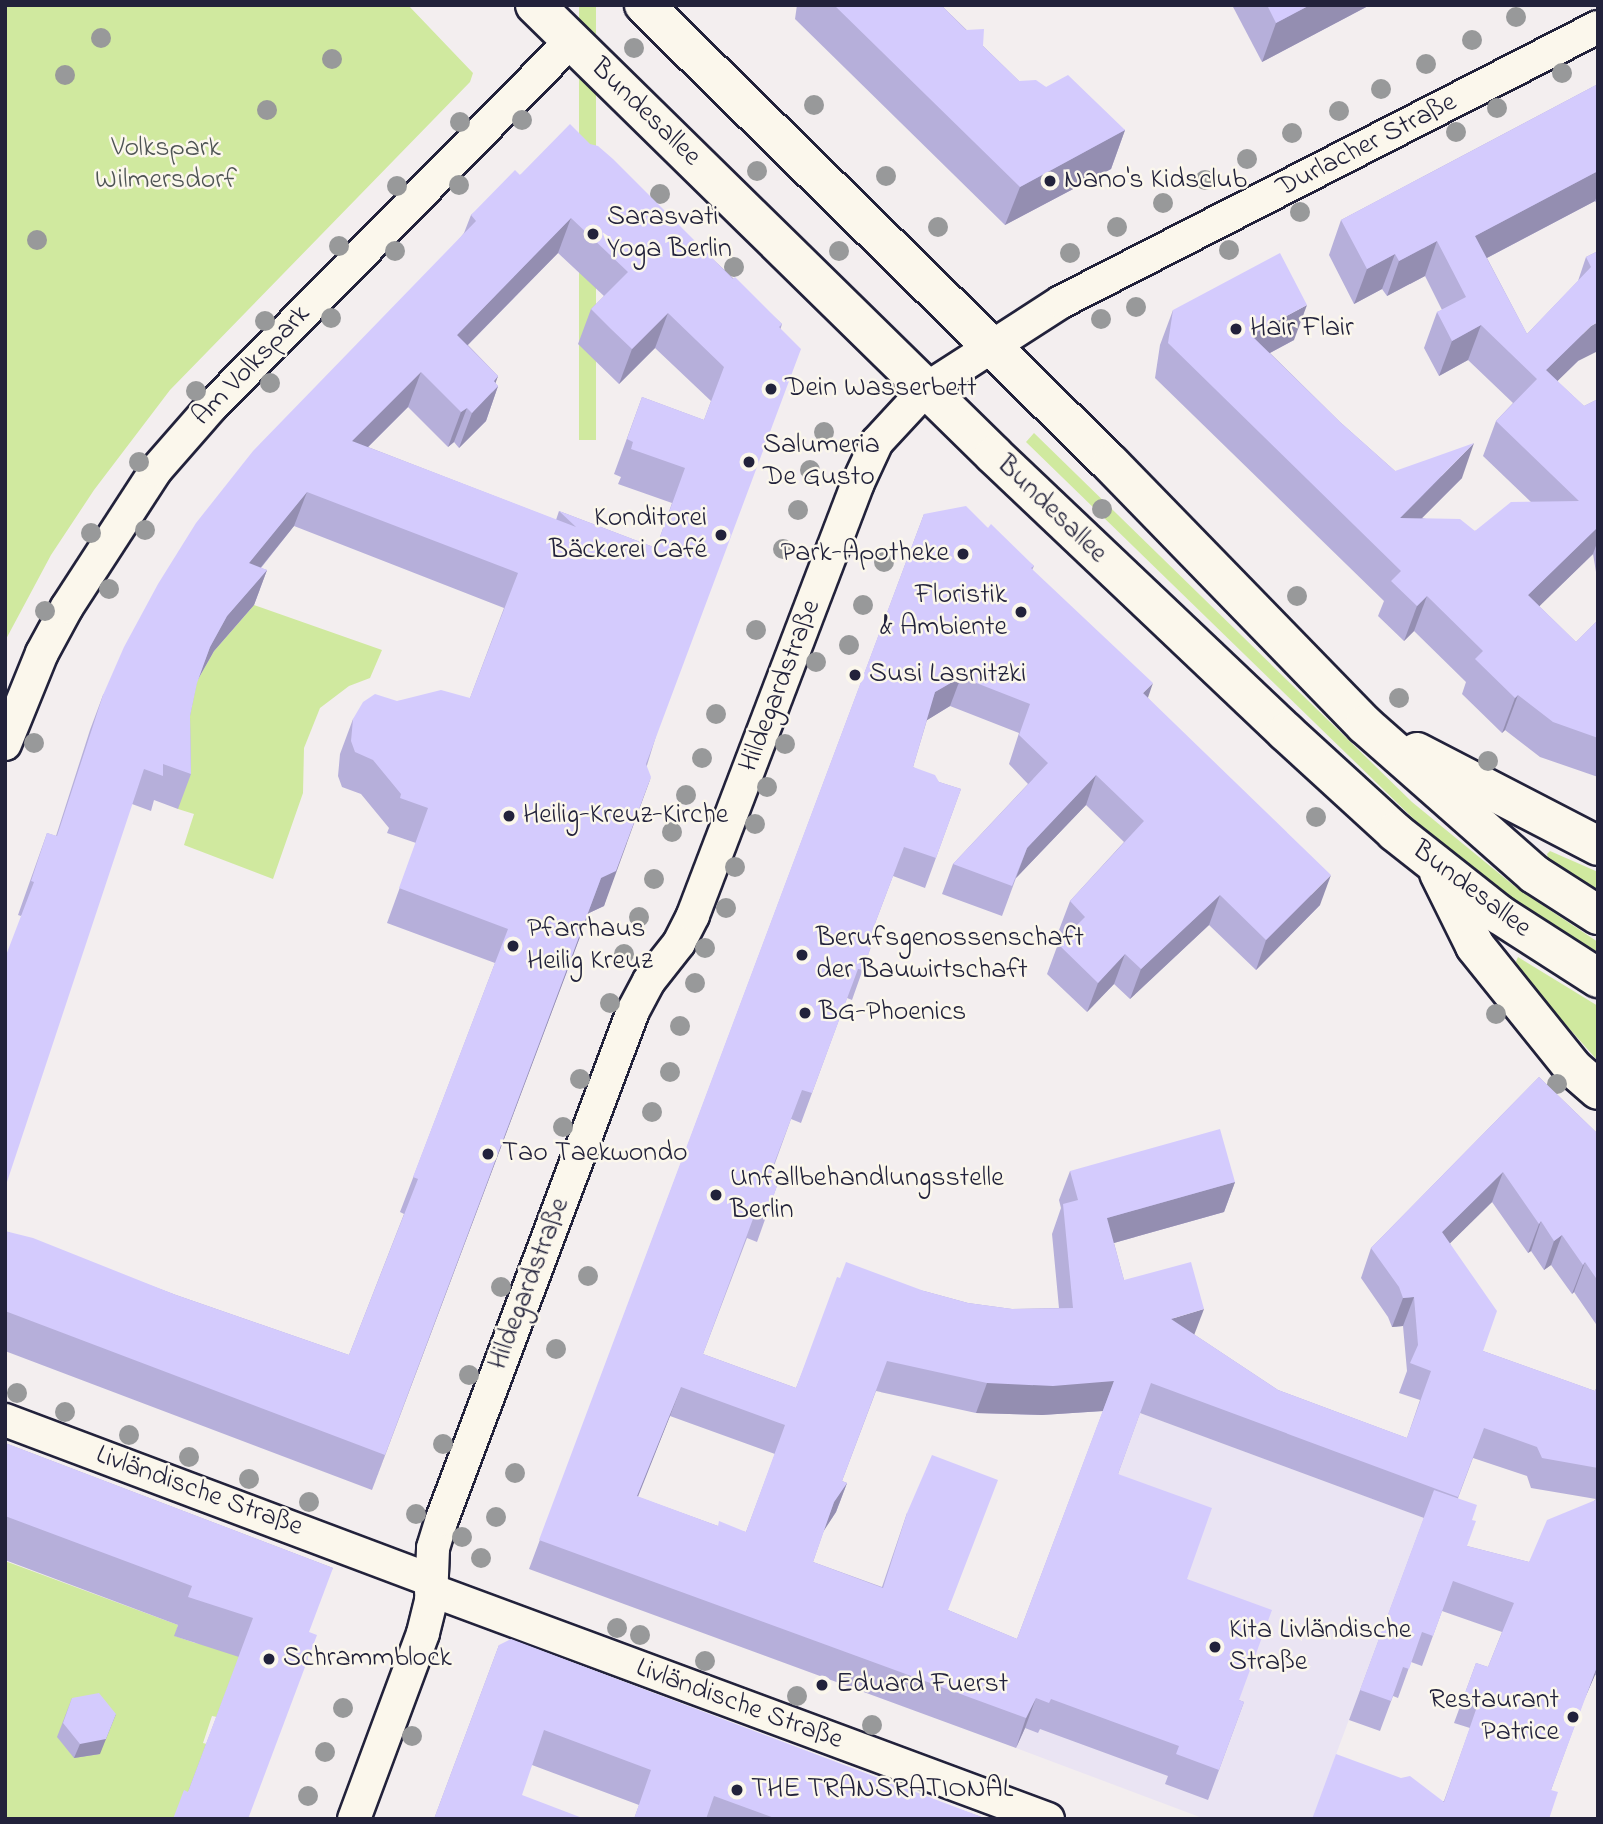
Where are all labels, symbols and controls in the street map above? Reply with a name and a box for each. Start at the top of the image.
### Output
street label: Bundesallee [583,52,707,174]
street label: Durlacher Straße [1271,86,1463,206]
park label: Volkspark Wilmersdorf [95,132,237,198]
place label: Nano's Kidsclub [1064,164,1247,198]
marker: Nano's Kidsclub [1042,173,1058,189]
place label: Sarasvati Yoga Berlin [607,201,732,267]
marker: Sarasvati Yoga Berlin [585,226,601,242]
street label: Am Volkspark [186,298,318,434]
place label: Hair Flair [1250,312,1354,346]
marker: Hair Flair [1228,321,1244,337]
place label: Dein Wasserbett [785,372,977,406]
marker: Dein Wasserbett [763,381,779,397]
place label: Salumeria De Gusto [763,429,880,495]
street label: Bundesallee [989,449,1113,571]
marker: Salumeria De Gusto [741,454,757,470]
place label: Konditorei Bäckerei Café [549,502,707,568]
marker: Konditorei Bäckerei Café [713,527,729,543]
place label: Park-Apotheke [781,537,949,571]
marker: Park-Apotheke [955,546,971,562]
place label: Floristik & Ambiente [880,579,1007,645]
street label: Hildegardstraße [733,595,829,777]
marker: Floristik & Ambiente [1013,604,1029,620]
place label: Susi Lasnitzki [869,658,1026,692]
marker: Susi Lasnitzki [847,667,863,683]
place label: Heilig-Kreuz-Kirche [523,799,728,833]
marker: Heilig-Kreuz-Kirche [501,808,517,824]
street label: Bundesallee [1405,834,1537,946]
place label: Pfarrhaus Heilig Kreuz [527,913,653,979]
place label: Berufsgenossenschaft der Bauwirtschaft [816,922,1084,988]
marker: Pfarrhaus Heilig Kreuz [505,938,521,954]
marker: Berufsgenossenschaft der Bauwirtschaft [794,947,810,963]
place label: BG-Phoenics [819,996,966,1030]
marker: BG-Phoenics [797,1005,813,1021]
place label: Tao Taekwondo [502,1137,687,1171]
marker: Tao Taekwondo [480,1146,496,1162]
place label: Unfallbehandlungsstelle Berlin [730,1162,1004,1228]
marker: Unfallbehandlungsstelle Berlin [708,1187,724,1203]
street label: Hildegardstraße [482,1193,578,1375]
street label: Livländische Straße [91,1439,307,1545]
place label: Kita Livländische Straße [1229,1614,1411,1680]
marker: Kita Livländische Straße [1207,1639,1223,1655]
place label: Schrammblock [283,1642,452,1676]
marker: Schrammblock [261,1651,277,1667]
street label: Livländische Straße [631,1652,847,1758]
place label: Eduard Fuerst [836,1668,1008,1702]
marker: Eduard Fuerst [814,1677,830,1693]
place label: Restaurant Patrice [1429,1684,1559,1750]
marker: Restaurant Patrice [1565,1709,1581,1725]
place label: THE TRANSRATIONAL [751,1773,1013,1807]
marker: THE TRANSRATIONAL [729,1782,745,1798]

